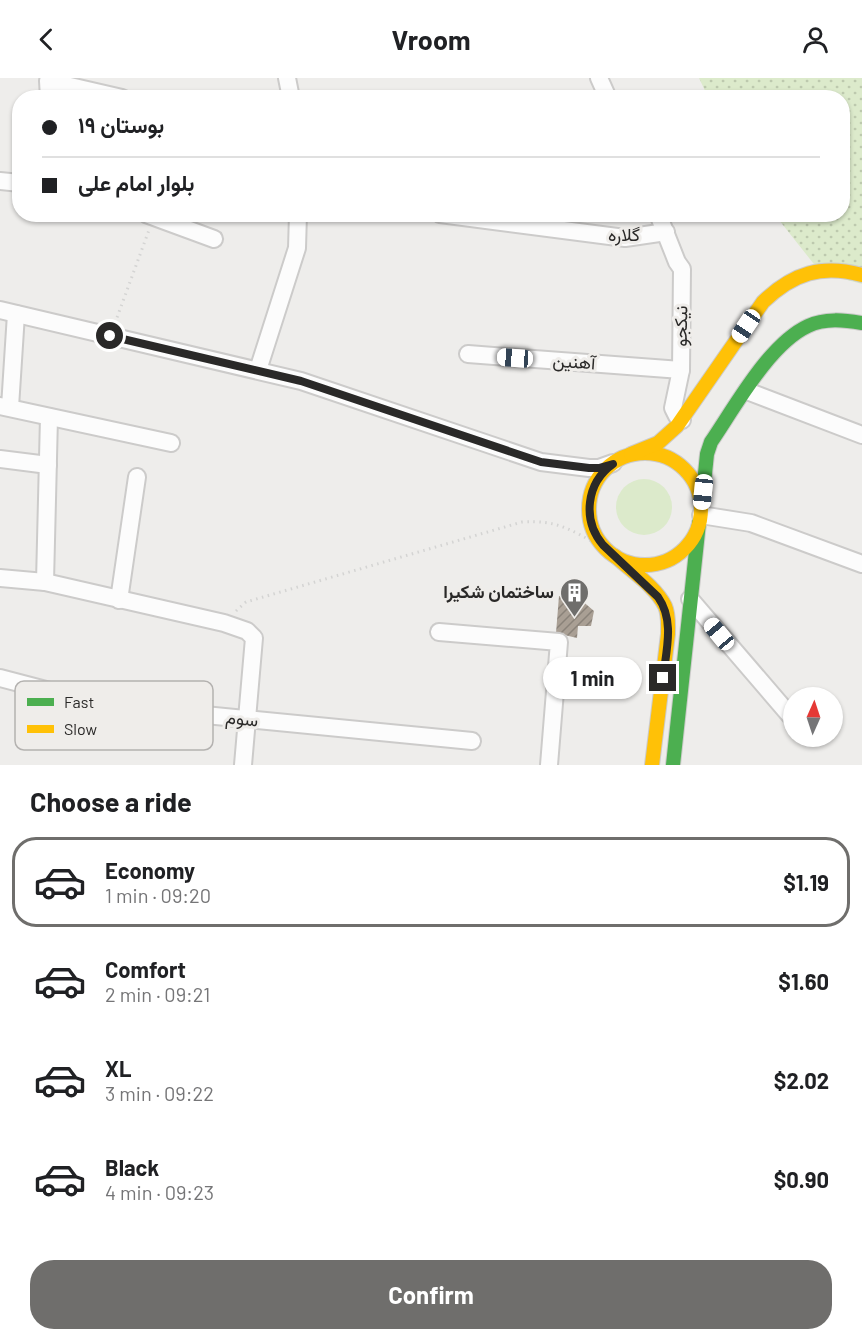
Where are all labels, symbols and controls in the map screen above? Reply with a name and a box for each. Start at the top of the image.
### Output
icon: back [30,23,63,56]
text: Vroom [392,23,470,55]
icon: person [799,23,832,56]
text: بوستان ۱۹ [78,111,164,137]
text: بلوار امام علی [78,169,194,195]
street label: گلاره [608,223,640,246]
street label: نیکجو [669,305,692,347]
car [728,306,764,346]
route start [96,322,123,349]
car [496,348,534,368]
street label: آهنین [552,349,598,375]
car [692,473,714,511]
building icon: ساختمان شکیرا [559,576,591,618]
place label: ساختمان شکیرا [443,580,554,603]
car [701,614,737,654]
callout: 1 min [543,657,642,699]
route end [649,664,676,691]
text: 1 min [571,666,614,690]
legend [15,681,213,750]
north arrow [783,687,843,747]
map controls [783,687,843,747]
text: Fast [64,692,94,711]
street label: سوم [224,705,260,733]
text: Slow [64,719,97,738]
text: Choose a ride [30,785,192,817]
icon: car [33,855,87,909]
text: Economy [105,857,195,883]
text: $1.19 [783,869,829,895]
text: 1 min · 09:20 [105,883,211,907]
icon: car [33,954,87,1008]
text: Comfort [105,956,186,982]
text: $1.60 [778,968,829,994]
text: 2 min · 09:21 [105,982,210,1006]
icon: car [33,1053,87,1107]
text: XL [105,1055,131,1081]
text: $2.02 [774,1067,829,1093]
text: 3 min · 09:22 [105,1081,214,1105]
icon: car [33,1152,87,1206]
text: Black [105,1154,159,1180]
text: $0.90 [774,1166,829,1192]
text: 4 min · 09:23 [105,1180,214,1204]
button: Confirm [30,1260,832,1329]

